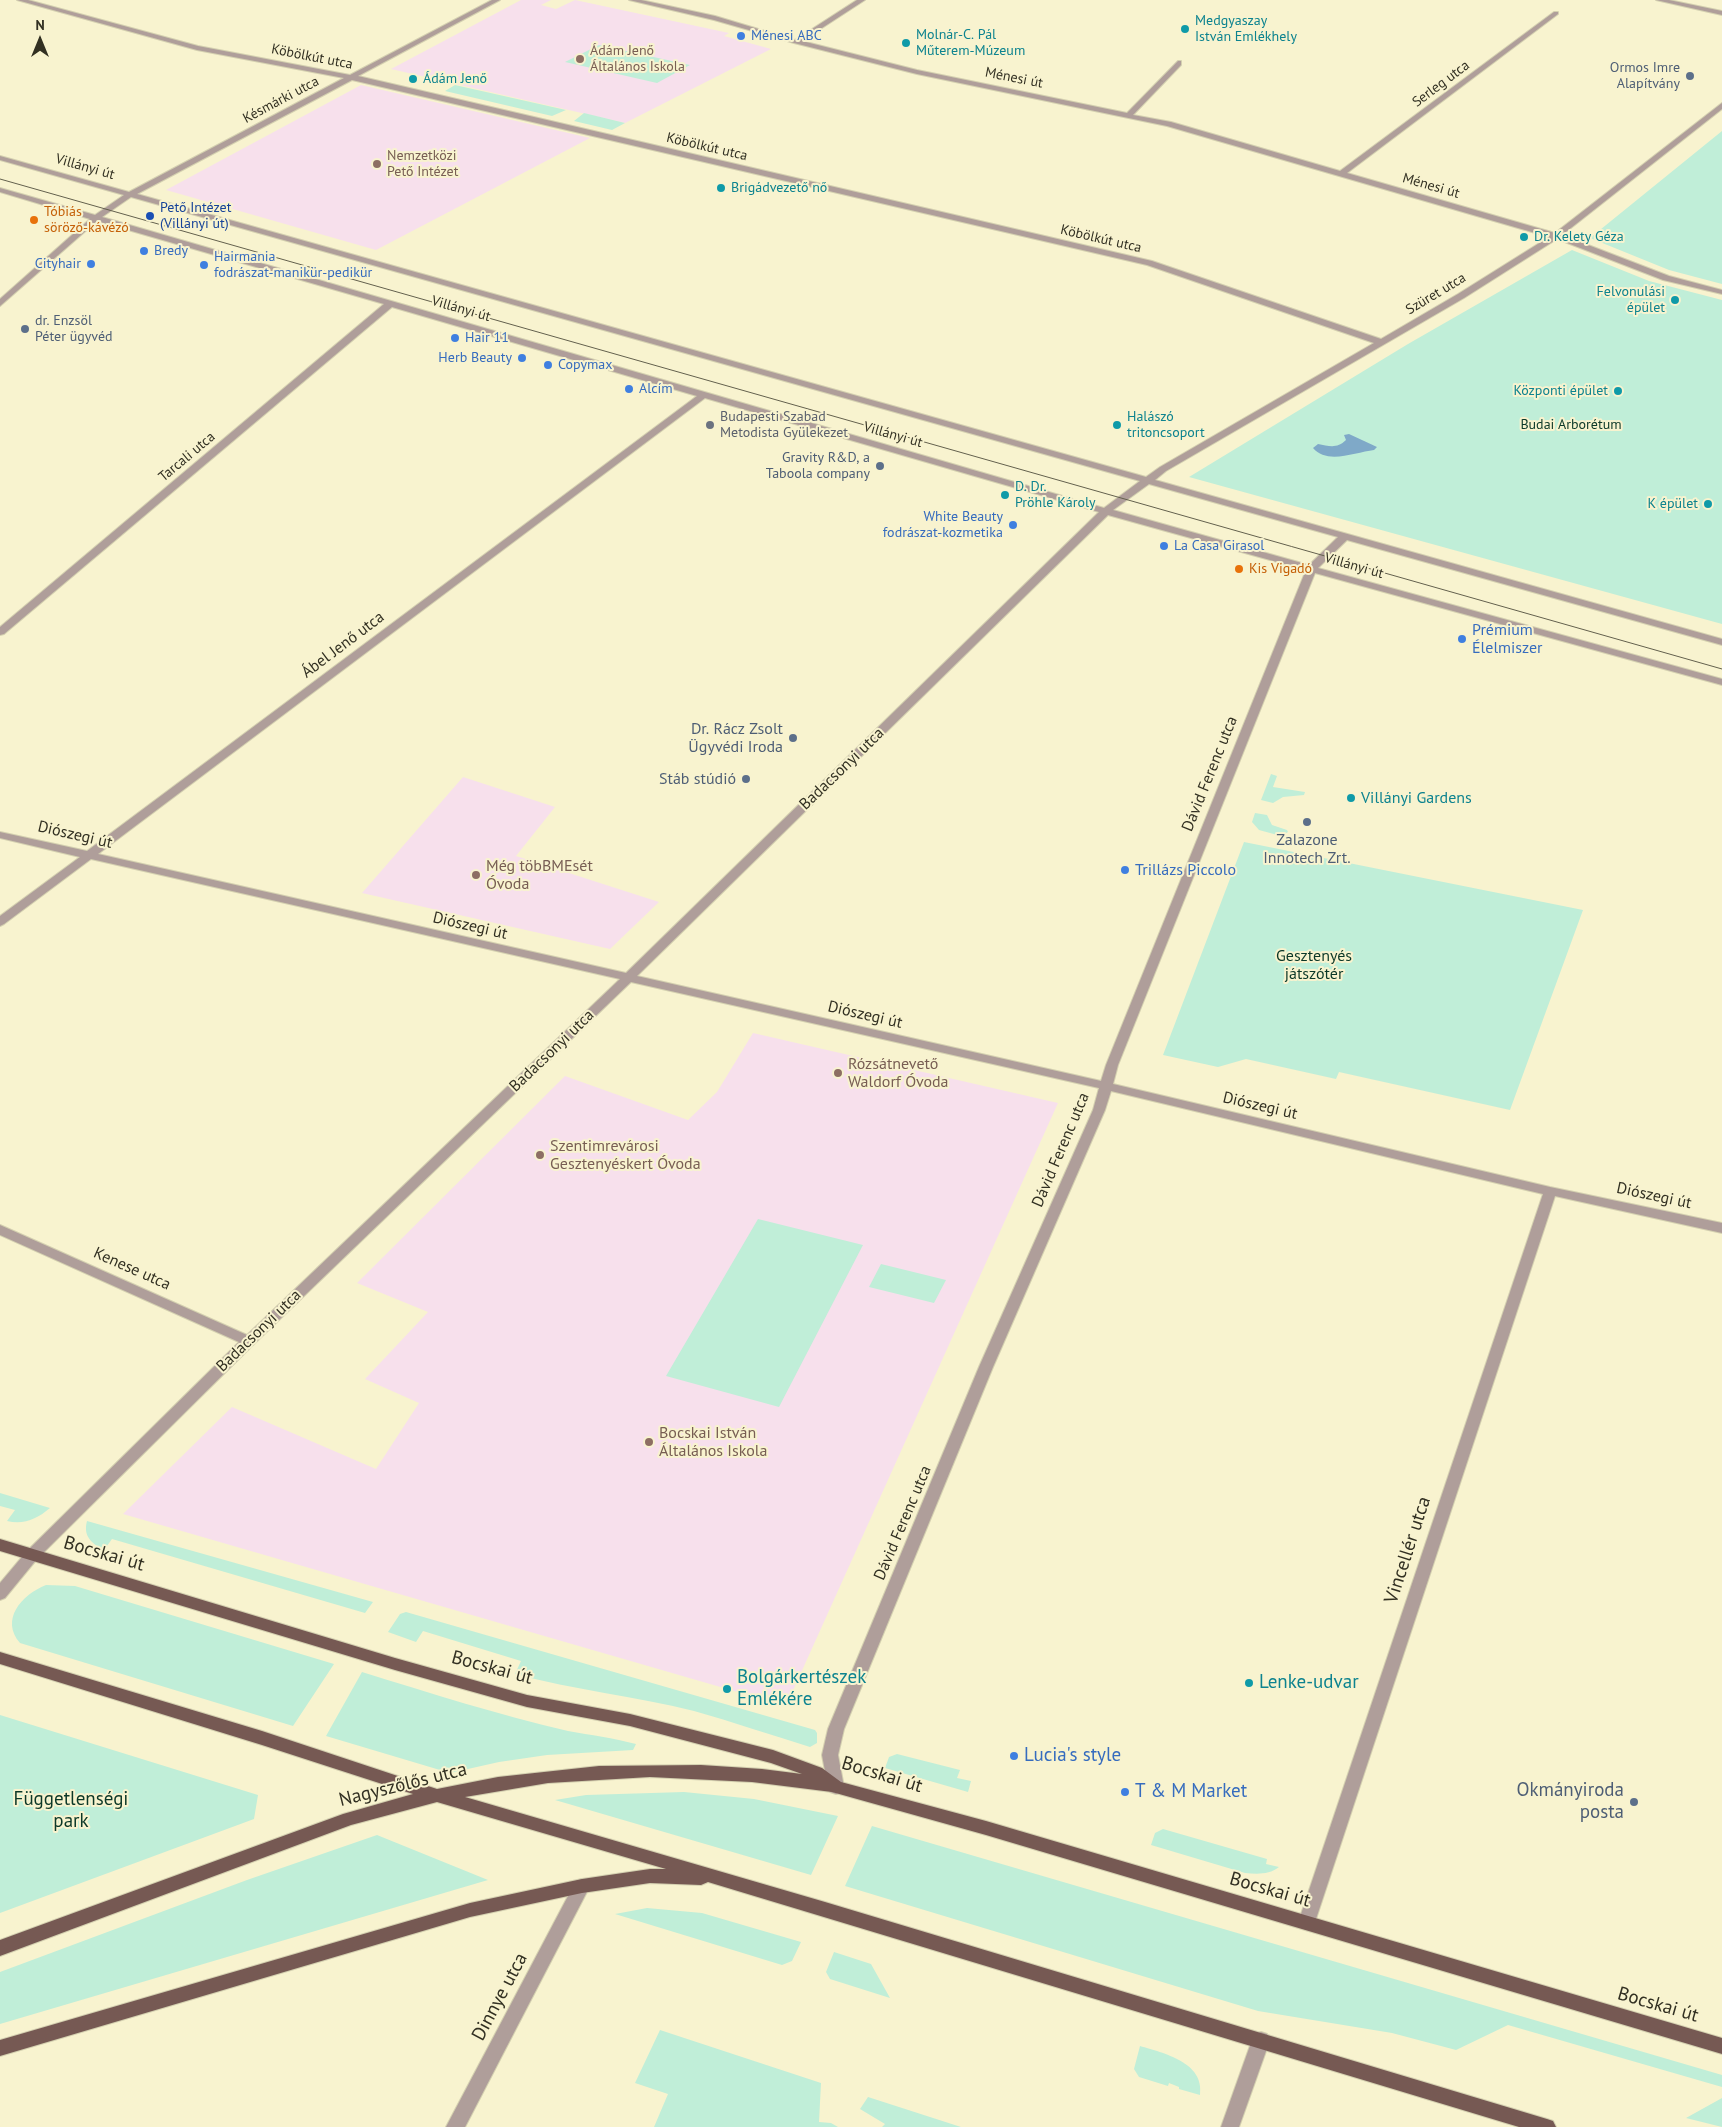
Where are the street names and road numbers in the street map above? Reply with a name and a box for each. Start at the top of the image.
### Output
street label: Köbölkút utca [270,41,354,73]
street label: Serleg utca [1409,57,1473,111]
street label: Ménesi út [984,64,1044,92]
street label: Késmárki utca [240,73,322,127]
street label: Köbölkút utca [665,130,749,164]
street label: Villányi út [53,151,117,183]
street label: Ménesi út [1401,170,1461,202]
street label: Köbölkút utca [1059,222,1143,256]
street label: Szüret utca [1403,270,1469,318]
street label: Villányi út [429,293,493,325]
street label: Villányi út [861,419,925,451]
street label: Tarcali utca [155,429,219,485]
street label: Villányi út [1322,550,1386,582]
street label: Ábel Jenő utca [298,608,388,682]
street label: Dávid Ferenc utca [1178,714,1242,834]
street label: Badacsonyi utca [796,724,888,814]
street label: Diószegi út [36,817,114,853]
street label: Diószegi út [431,908,509,944]
street label: Diószegi út [826,997,904,1033]
street label: Badacsonyi utca [506,1006,598,1096]
street label: Diószegi út [1221,1088,1299,1124]
street label: Dávid Ferenc utca [1028,1090,1094,1210]
street label: Diószegi út [1615,1179,1693,1213]
street label: Kenese utca [91,1244,173,1294]
street label: Badacsonyi utca [213,1286,305,1376]
street label: Dávid Ferenc utca [870,1463,936,1583]
street label: Vincellér utca [1380,1494,1436,1606]
street label: Bocskai út [61,1532,147,1576]
street label: Bocskai út [449,1646,535,1690]
street label: Bocskai út [839,1752,925,1798]
street label: Nagyszőlős utca [337,1758,469,1812]
street label: Bocskai út [1227,1868,1313,1912]
street label: Dinnye utca [467,1949,533,2045]
street label: Bocskai út [1615,1983,1701,2027]

